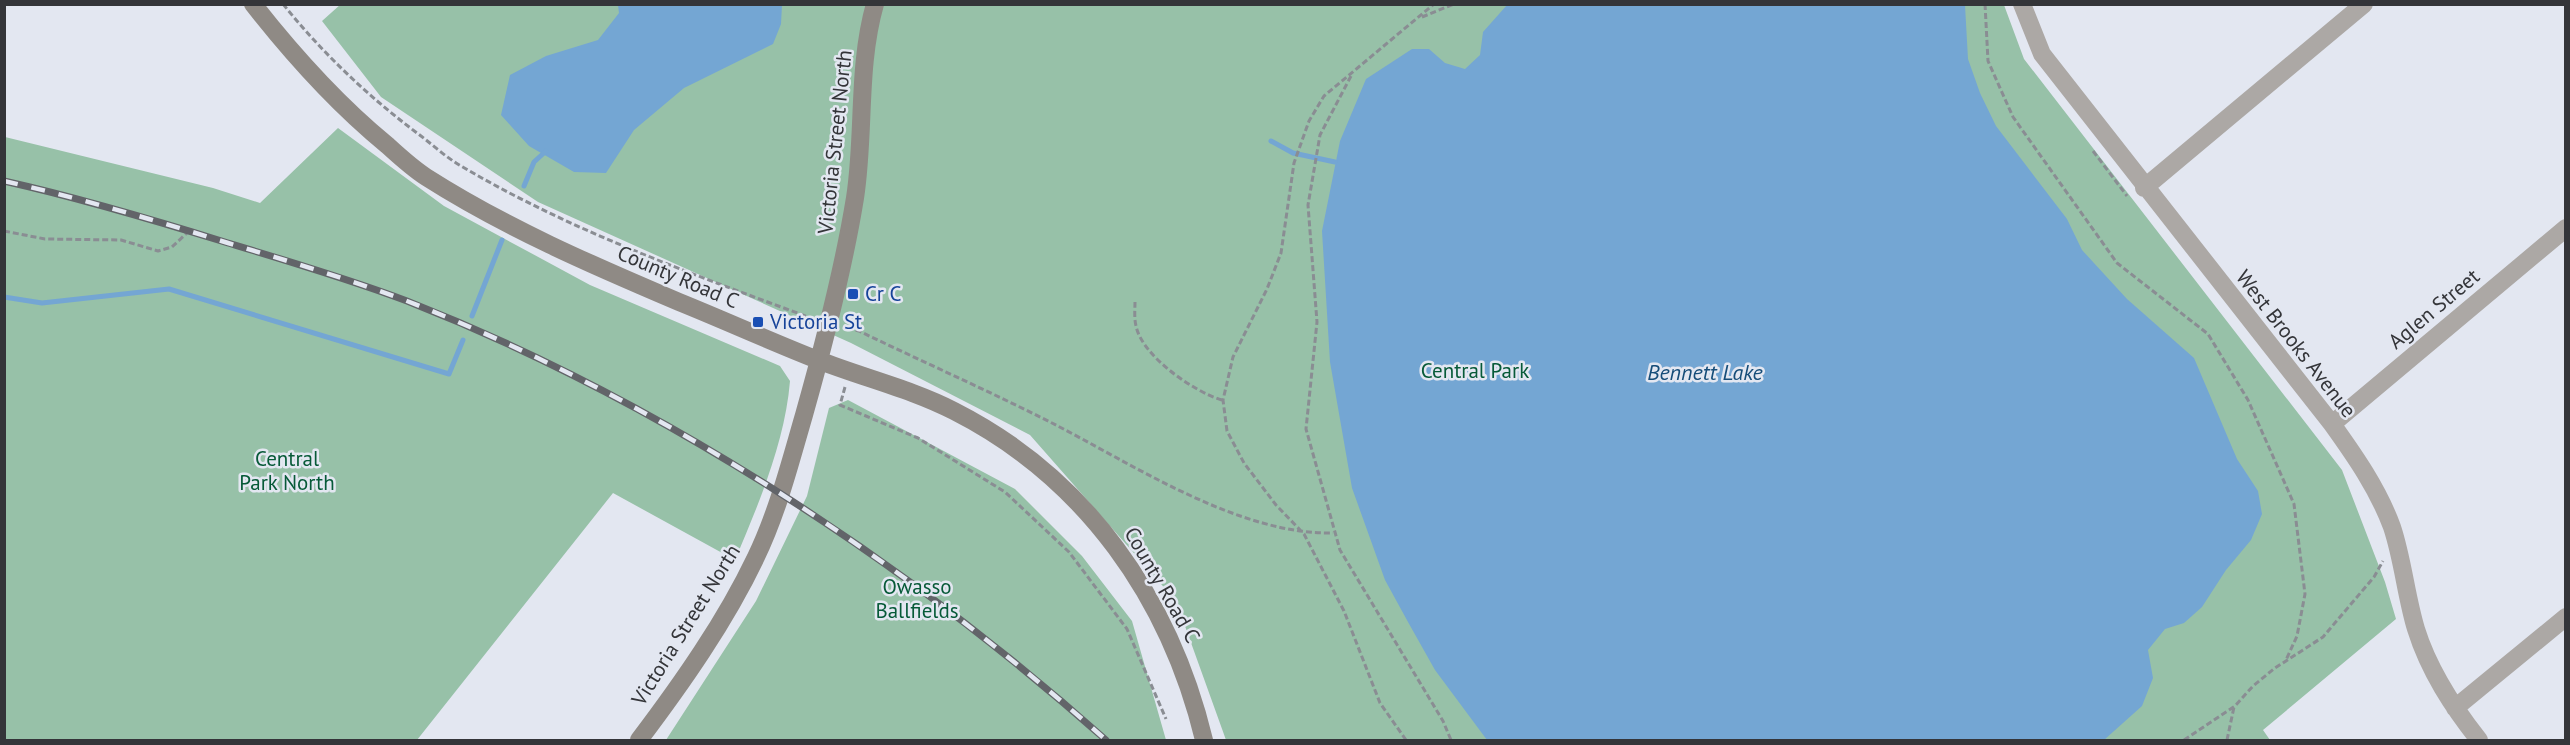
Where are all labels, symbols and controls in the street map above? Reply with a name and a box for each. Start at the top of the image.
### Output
street label: Victoria Street North [811,49,858,236]
street label: County Road C [613,239,743,314]
street label: Aglen Street [2383,263,2485,355]
street label: West Brooks Avenue [2230,264,2362,423]
place label: Cr C [865,280,901,307]
marker: Cr C [846,287,860,301]
place label: Victoria St [769,308,862,335]
marker: Victoria St [751,315,765,329]
park label: Central Park [1421,357,1529,384]
water label: Bennett Lake [1647,358,1764,386]
park label: Central Park North [239,445,335,496]
street label: County Road C [1118,522,1206,647]
street label: Victoria Street North [625,539,746,711]
park label: Owasso Ballfields [875,573,959,624]

